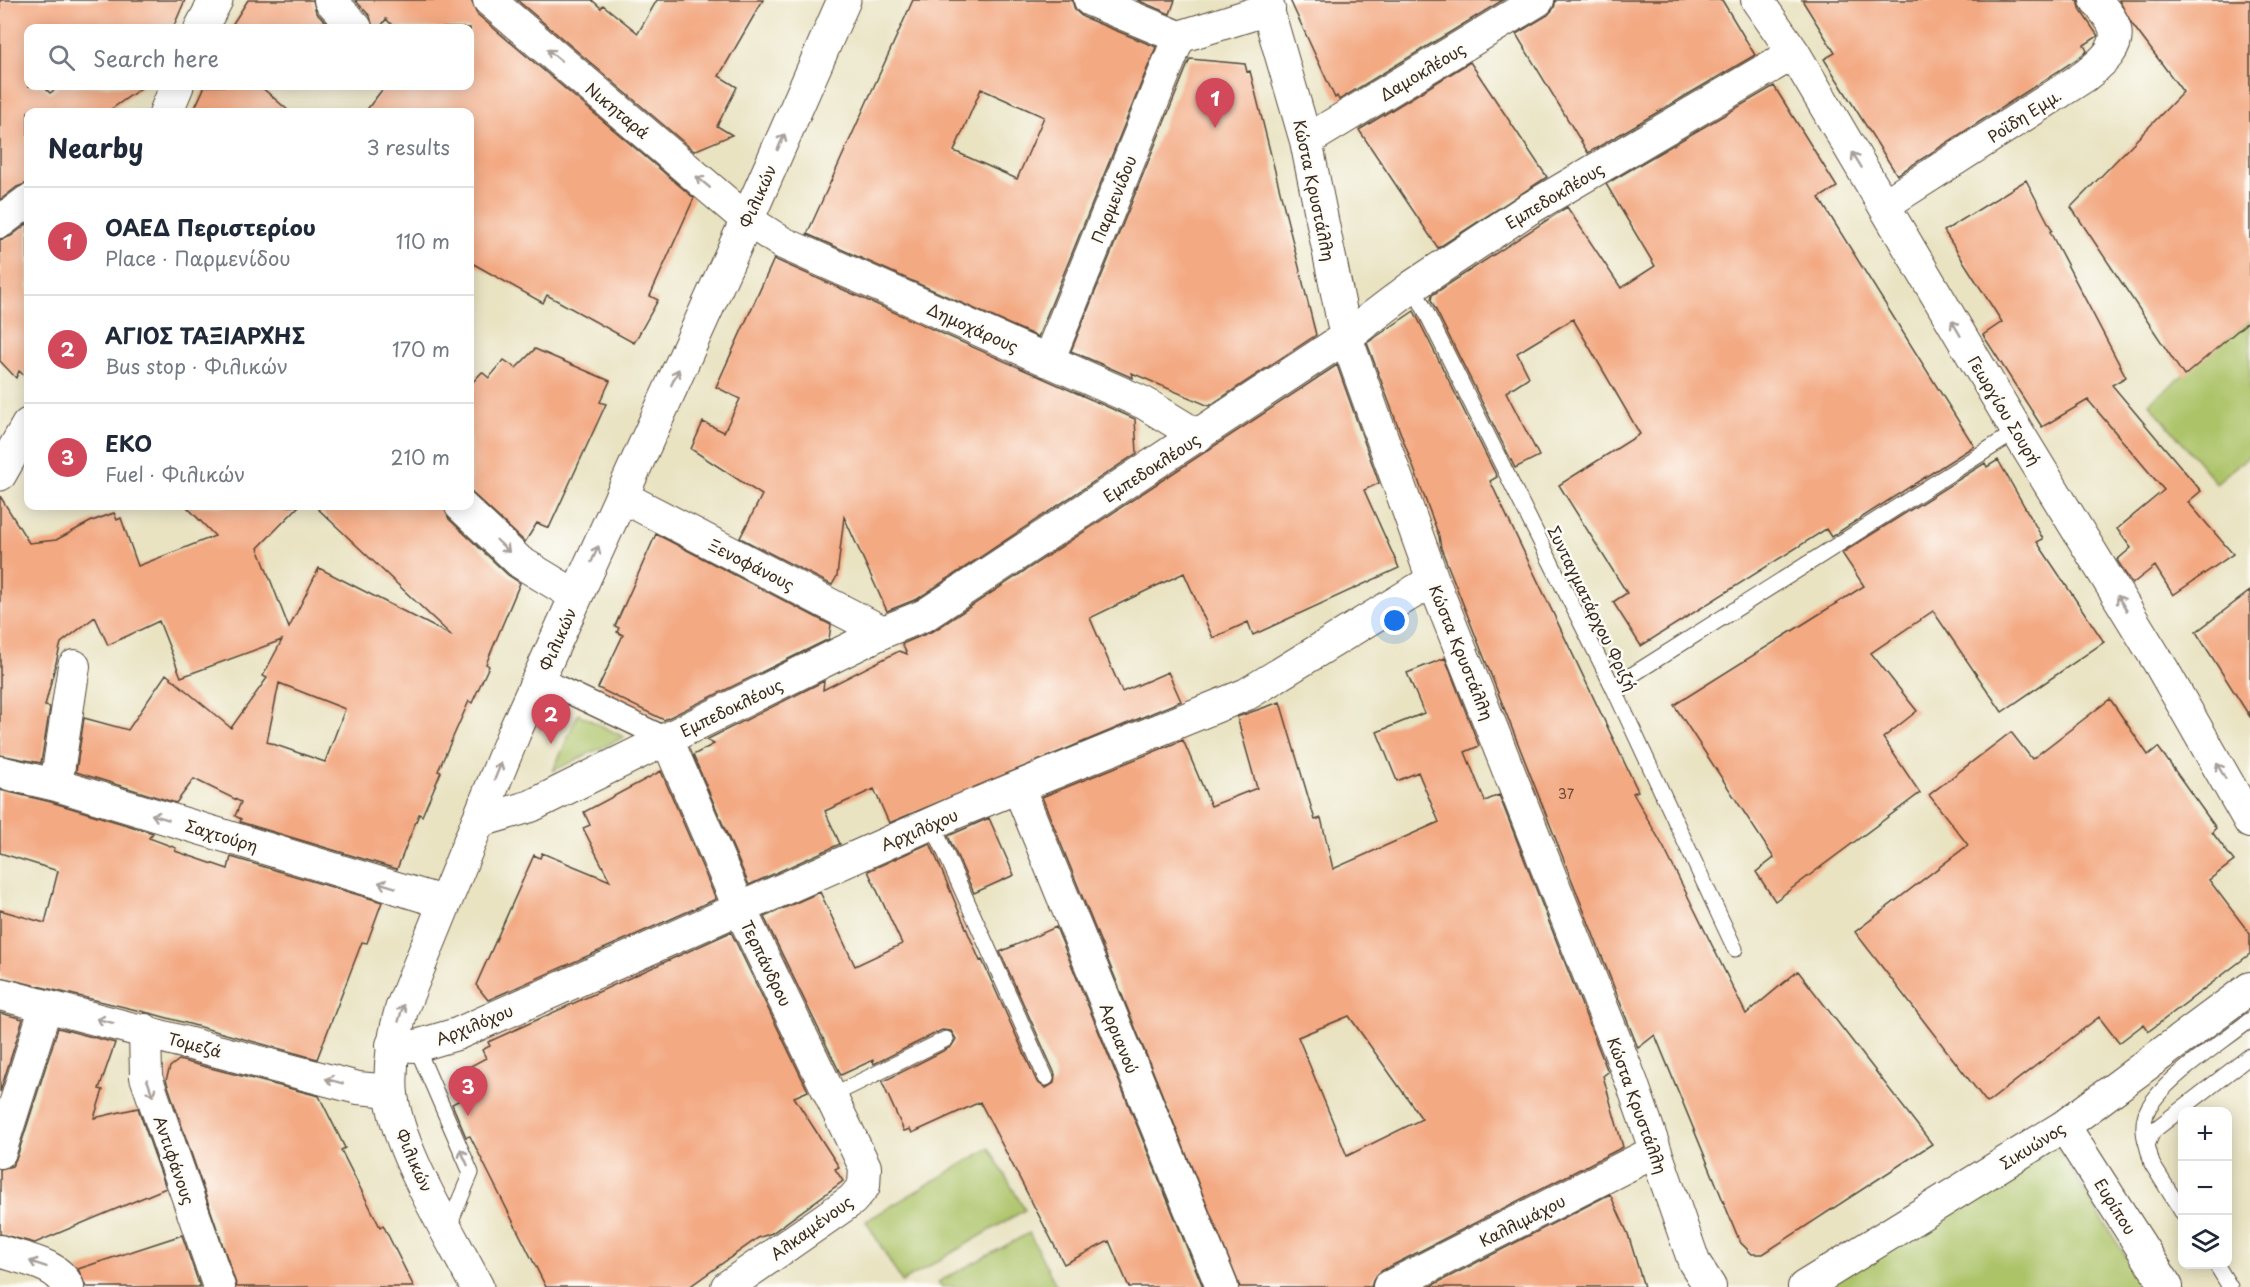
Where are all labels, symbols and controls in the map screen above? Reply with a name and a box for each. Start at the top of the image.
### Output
search box [24,24,474,90]
street label: Δαμοκλέους [1375,36,1469,106]
icon: search [45,41,78,74]
text: Search here [93,41,219,74]
one-way arrow [547,48,562,62]
street label: Νικηταρά [581,76,655,144]
pin: 1 [1196,78,1234,128]
street label: Ροϊδη Εμμ. [1983,82,2065,148]
street label: Κώστα Κρυστάλλη [1288,117,1342,263]
text: Nearby [48,128,143,167]
text: 3 results [367,132,450,162]
one-way arrow [776,133,788,151]
street label: Παρμενίδου [1084,151,1142,247]
one-way arrow [1851,152,1863,169]
street label: Εμπεδοκλέους [1500,156,1608,234]
street label: Φιλικών [732,161,782,231]
one-way arrow [696,175,711,189]
text: ΟΑΕΔ Περιστερίου [105,210,316,243]
text: 1 [63,226,72,256]
text: 110 m [396,226,450,256]
text: Place · Παρμενίδου [105,243,291,273]
street label: Δημοχάρους [924,296,1022,358]
text: ΑΓΙΟΣ ΤΑΞΙΑΡΧΗΣ [105,318,306,351]
one-way arrow [1950,320,1962,337]
text: 2 [60,334,75,364]
text: 170 m [392,334,450,364]
text: Bus stop · Φιλικών [105,351,288,381]
street label: Γεωργίου Σουρή [1963,351,2047,469]
one-way arrow [670,368,682,386]
text: EKO [105,426,152,459]
street label: Εμπεδοκλέους [1098,427,1204,507]
text: 3 [61,442,74,472]
text: 210 m [391,442,450,472]
text: Fuel · Φιλικών [105,459,245,489]
street label: Συνταγματάρχου Φριζή [1542,521,1644,695]
street label: Ξενοφάνους [705,532,799,596]
one-way arrow [496,539,511,553]
one-way arrow [589,546,601,564]
street label: Κώστα Κρυστάλλη [1424,581,1500,723]
one-way arrow [2116,595,2128,612]
street label: Φιλικών [532,604,582,674]
your location [1380,606,1409,635]
street label: Εμπεδοκλέους [676,672,786,742]
pin: 2 [532,694,570,744]
one-way arrow [493,762,504,781]
one-way arrow [2215,763,2227,780]
house number: 37 [1558,783,1575,804]
street label: Αρχιλόχου [877,802,961,856]
one-way arrow [151,811,170,822]
street label: Σαχτούρη [183,813,261,857]
one-way arrow [378,879,397,890]
street label: Τερπάνδρου [736,916,798,1010]
street label: Αρχιλόχου [432,998,516,1050]
street label: Αρριανού [1095,999,1145,1077]
one-way arrow [395,1004,407,1023]
one-way arrow [95,1014,114,1026]
street label: Τομεζά [165,1025,225,1063]
street label: Κώστα Κρυστάλλη [1602,1033,1674,1177]
pin: 3 [448,1066,488,1116]
one-way arrow [325,1075,344,1086]
one-way arrow [146,1078,157,1097]
map controls [2178,1107,2232,1269]
button: + [2178,1107,2232,1161]
street label: Αντιφάνους [149,1112,201,1208]
street label: Σικυώνος [1995,1116,2069,1174]
street label: Φιλικών [390,1125,440,1195]
one-way arrow [458,1148,469,1166]
button: − [2178,1161,2232,1215]
street label: Ευρίπου [2089,1173,2143,1239]
street label: Καλλιμάχου [1475,1188,1569,1252]
street label: Αλκαμένους [765,1189,857,1265]
button: layers [2178,1215,2232,1269]
one-way arrow [29,1258,48,1269]

